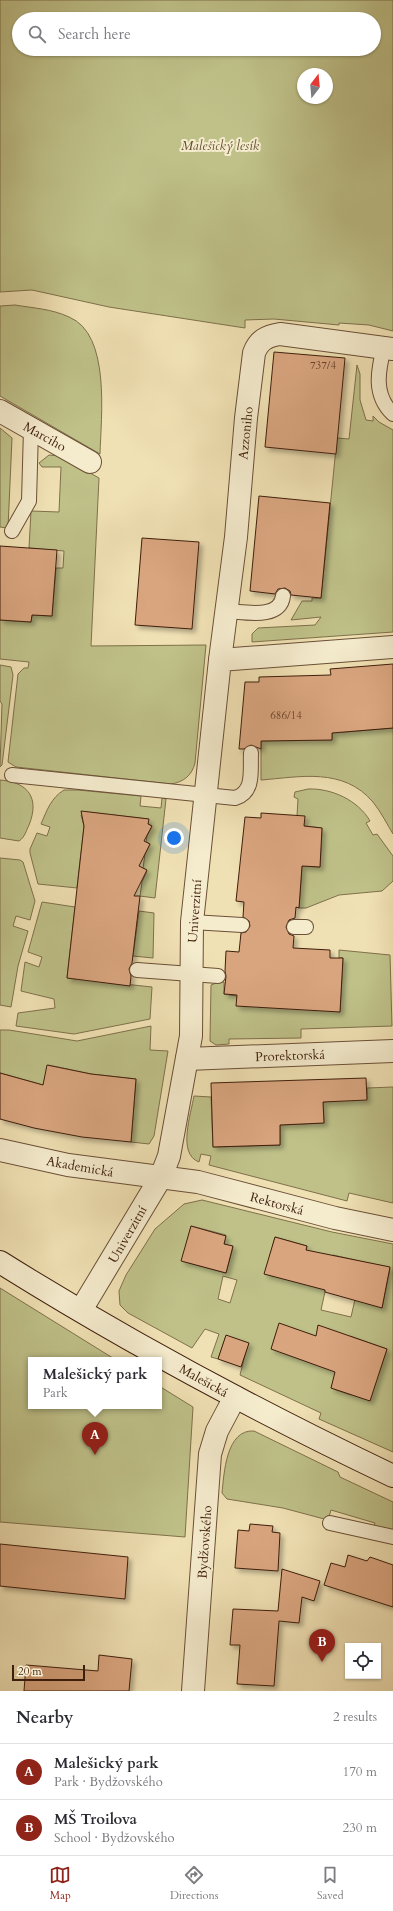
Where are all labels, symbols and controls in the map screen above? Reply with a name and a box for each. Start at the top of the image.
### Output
search box [12,12,381,56]
icon: search [26,23,48,45]
text: Search here [58,24,131,44]
north arrow [297,68,333,104]
park label: Malešický lesík [181,137,260,155]
house number: 737/4 [310,358,336,373]
street label: Azzoniho [234,406,258,460]
street label: Marciho [20,418,69,456]
house number: 686/14 [270,708,302,723]
your location [164,828,184,848]
street label: Univerzitní [184,878,206,943]
street label: Prorektorská [255,1046,326,1066]
street label: Akademická [45,1152,115,1182]
street label: Rektorská [248,1188,306,1220]
street label: Univerzitní [104,1202,152,1266]
popup [28,1357,162,1409]
street label: Malešická [176,1360,232,1402]
text: Malešický park [43,1364,147,1384]
text: Park [43,1384,68,1402]
pin: A [82,1422,108,1455]
street label: Bydžovského [193,1505,217,1579]
pin: B [309,1629,335,1662]
map controls [345,1643,381,1679]
button: locate [345,1643,381,1679]
scale bar [12,1663,85,1682]
text: 20 m [18,1664,42,1679]
text: Nearby [16,1706,73,1729]
text: 2 results [333,1708,377,1726]
text: Malešický park [54,1753,159,1773]
text: A [24,1763,34,1781]
text: 170 m [343,1763,377,1781]
text: Park · Bydžovského [54,1773,163,1791]
text: MŠ Troilova [54,1809,137,1829]
text: B [24,1819,34,1837]
text: 230 m [343,1819,377,1837]
text: School · Bydžovského [54,1829,175,1847]
tab: Map [49,1864,71,1903]
tab: Directions [170,1864,218,1903]
tab: Saved [317,1864,344,1903]

